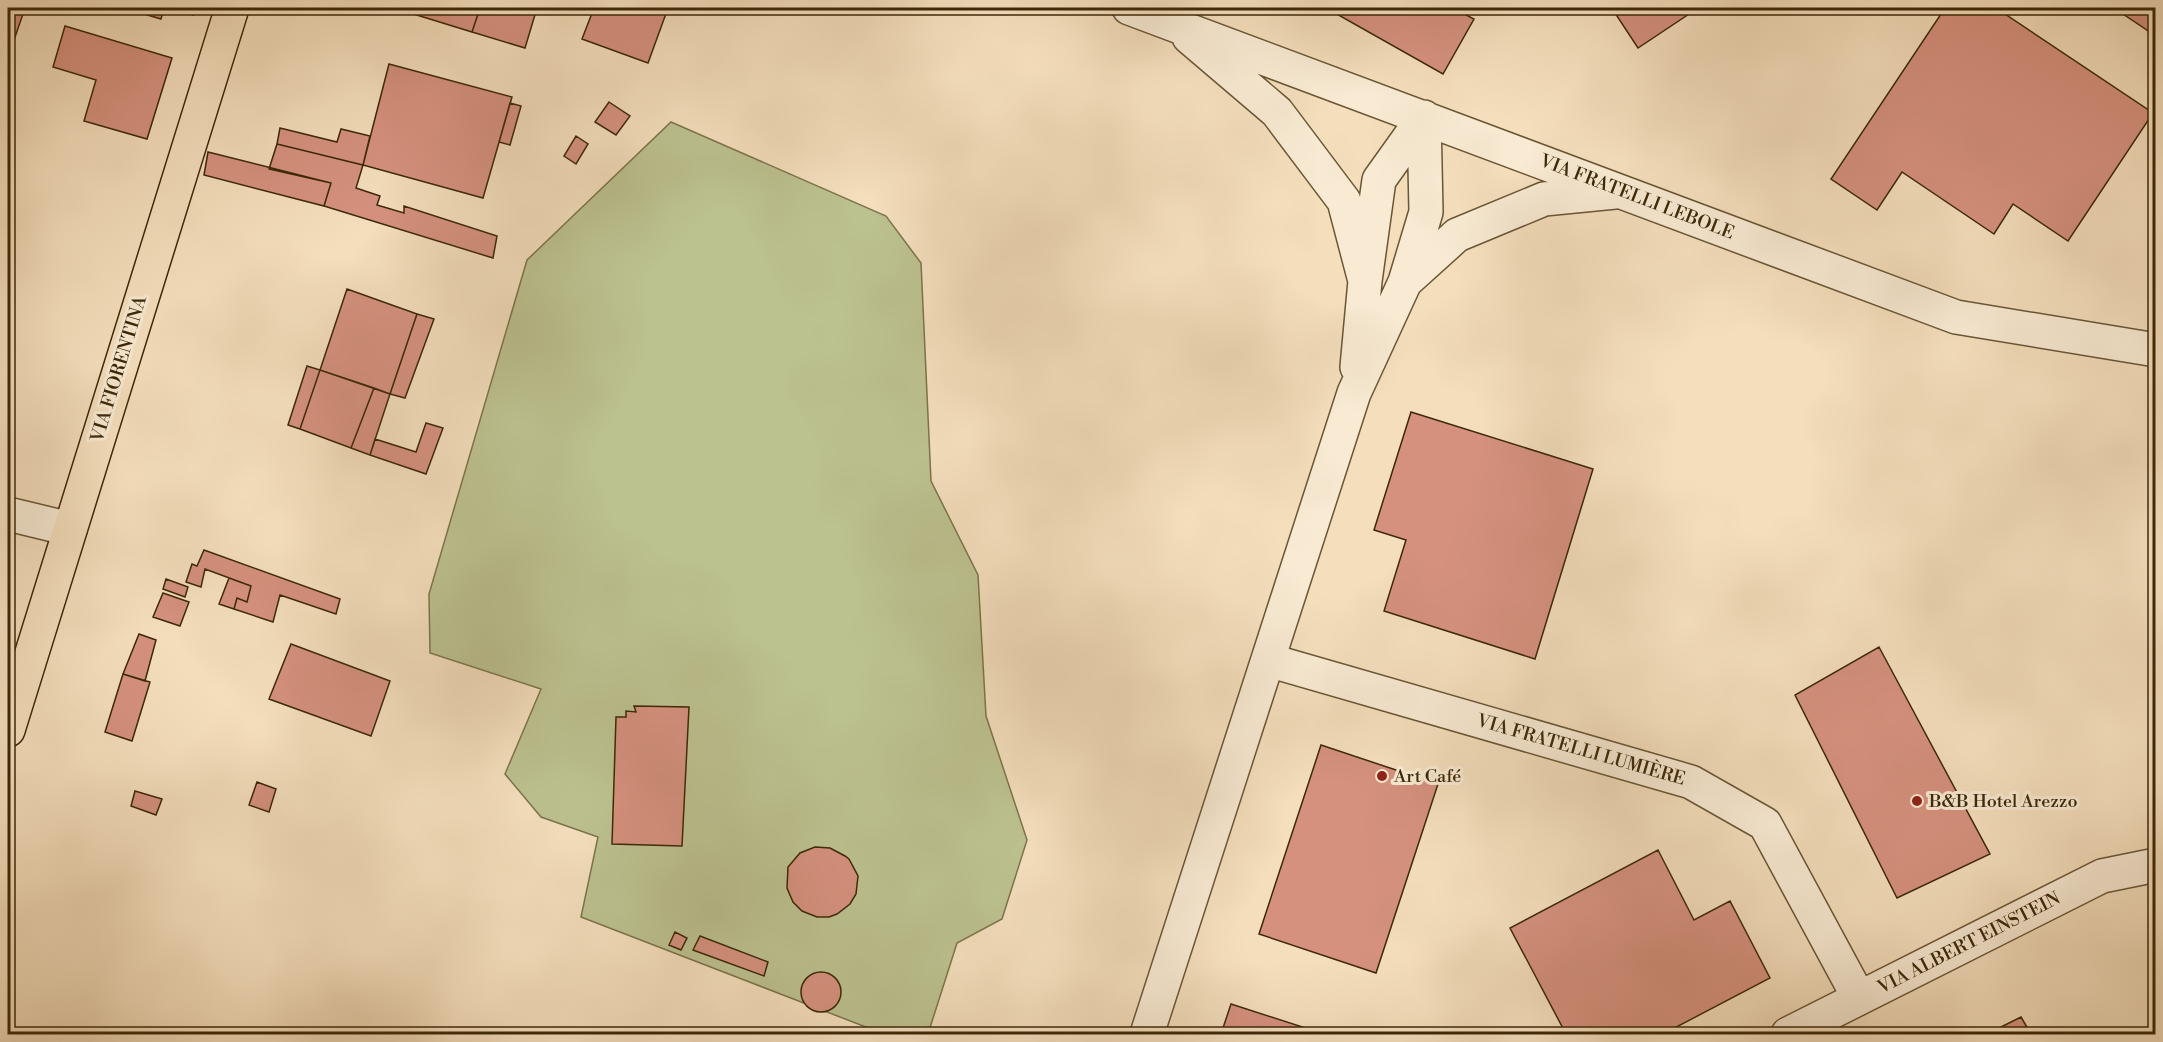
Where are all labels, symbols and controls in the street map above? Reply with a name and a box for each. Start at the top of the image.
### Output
street label: VIA FRATELLI LEBOLE [1536,149,1737,245]
street label: VIA FIORENTINA [86,292,152,446]
street label: VIA FRATELLI LUMIÈRE [1473,709,1688,791]
place label: Art Café [1393,765,1461,788]
marker: Art Café [1375,769,1389,783]
place label: B&B Hotel Arezzo [1928,790,2078,813]
marker: B&B Hotel Arezzo [1910,794,1924,808]
street label: VIA ALBERT EINSTEIN [1873,887,2065,1000]

